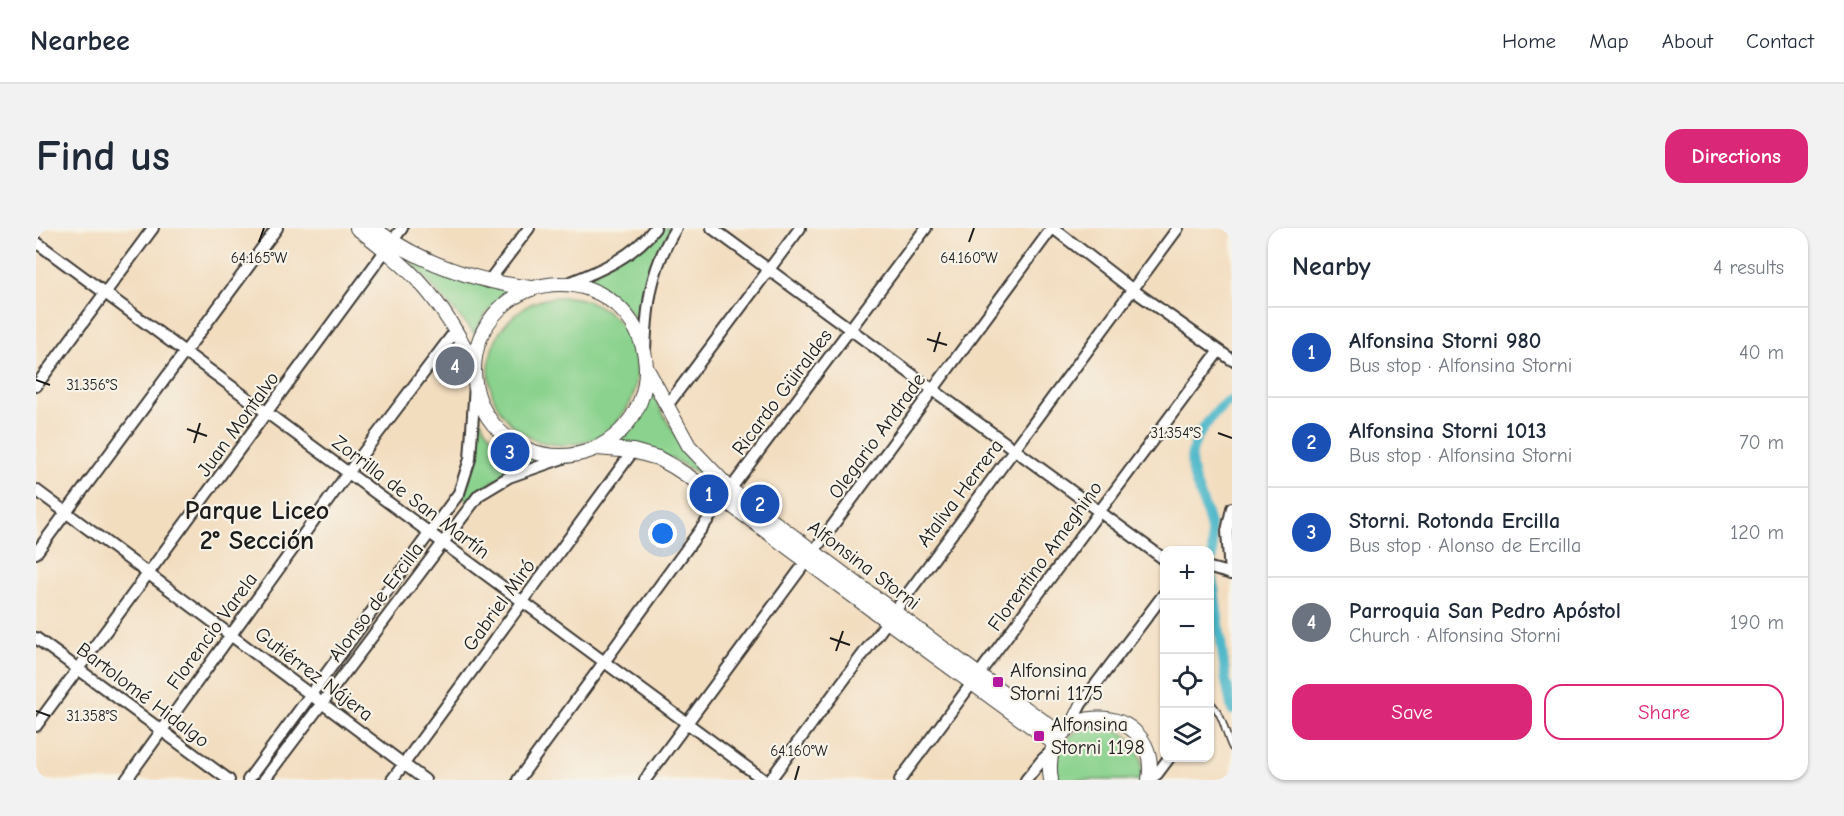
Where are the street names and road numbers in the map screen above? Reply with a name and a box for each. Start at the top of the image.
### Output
street label: Ricardo Güiraldes [727,324,837,460]
street label: Juan Montalvo [192,367,284,481]
street label: Olegario Andrade [824,369,930,503]
street label: Zorrilla de San Martín [328,430,494,564]
street label: Ataliva Herrera [912,435,1008,551]
street label: Florentino Ameghino [983,477,1107,635]
street label: Alfonsina Storni [804,515,924,615]
street label: Alonso de Ercilla [324,538,428,666]
street label: Gabriel Miró [458,555,540,655]
street label: Florencio Varela [162,568,262,694]
street label: Gutiérrez Nájera [250,622,378,726]
street label: Bartolomé Hidalgo [72,638,214,752]

